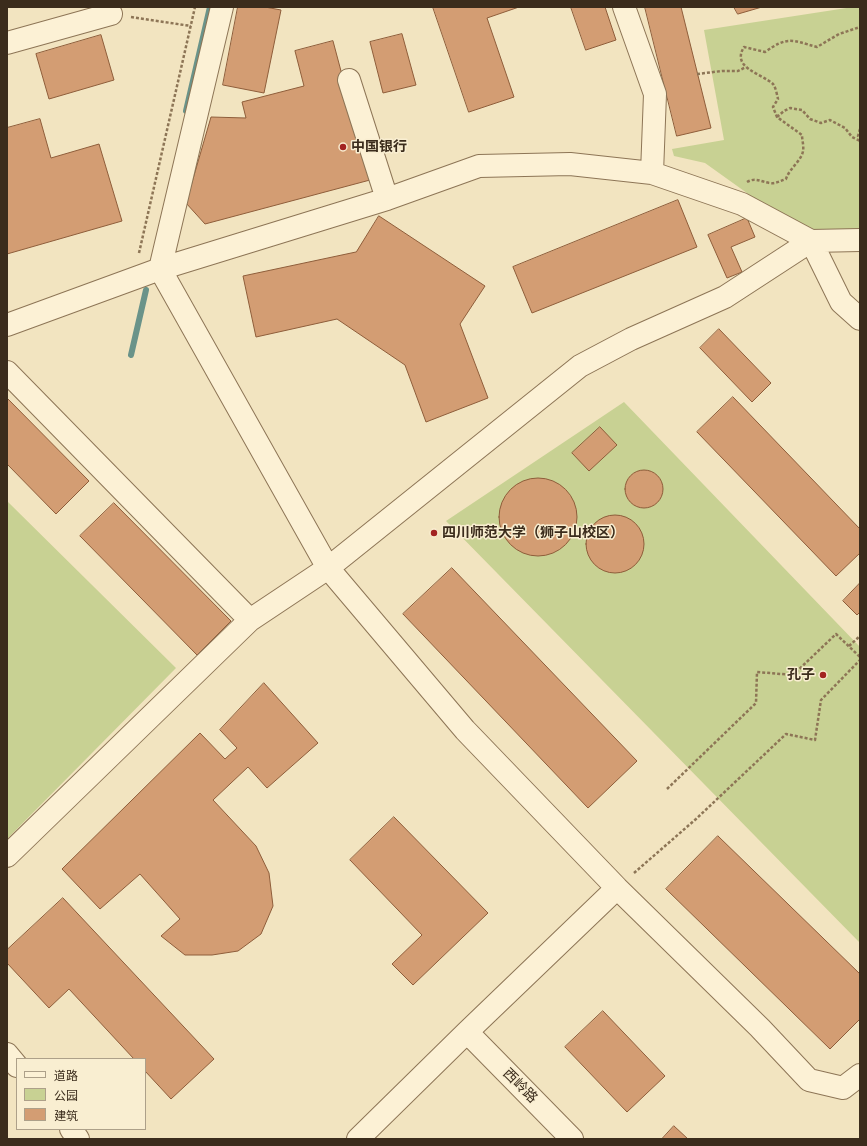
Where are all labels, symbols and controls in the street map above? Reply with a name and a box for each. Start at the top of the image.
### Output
place label: 中国银行 [351,139,407,155]
marker: 中国银行 [338,142,348,152]
place label: 四川师范大学（狮子山校区） [442,525,624,541]
marker: 四川师范大学（狮子山校区） [429,528,439,538]
place label: 孔子 [787,667,815,683]
marker: 孔子 [818,670,828,680]
legend [16,1058,146,1130]
street label: 西岭路 [499,1065,541,1107]
text: 道路 [54,1069,78,1083]
text: 公园 [54,1089,78,1103]
text: 建筑 [54,1109,78,1123]

